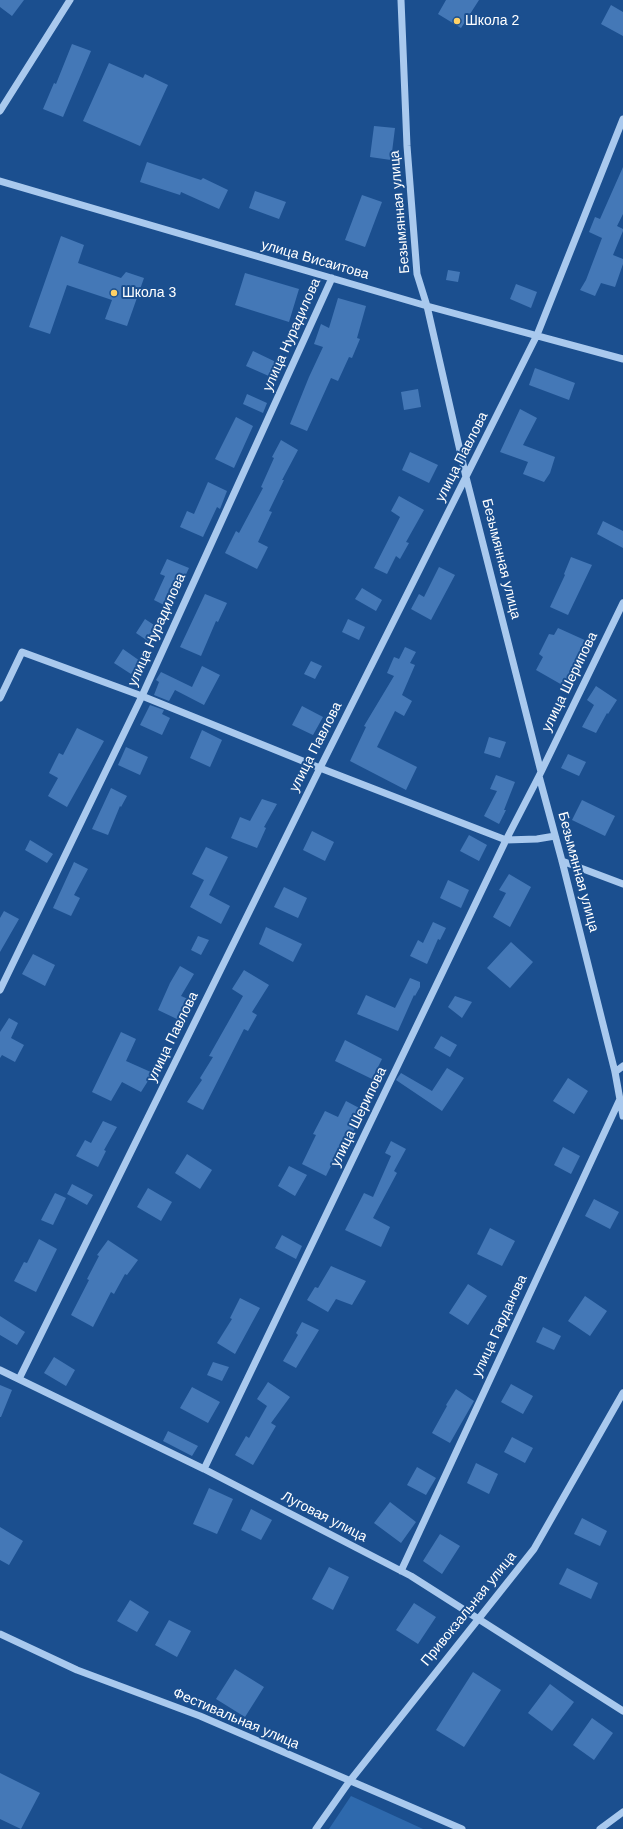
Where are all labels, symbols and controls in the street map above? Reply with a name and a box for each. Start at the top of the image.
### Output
place label: Школа 2 [465,13,519,29]
marker: Школа 2 [452,16,462,26]
street label: Безымянная улица [386,150,414,274]
street label: улица Висаитова [259,237,371,283]
street label: улица Нурадилова [260,276,324,394]
place label: Школа 3 [122,285,176,301]
marker: Школа 3 [109,288,119,298]
street label: улица Павлова [432,409,492,505]
street label: Безымянная улица [478,497,524,621]
street label: улица Нурадилова [125,571,189,689]
street label: улица Шерипова [539,629,601,735]
street label: улица Павлова [286,699,346,795]
street label: Безымянная улица [554,810,602,934]
street label: улица Павлова [144,989,202,1085]
street label: улица Шерипова [328,1064,390,1170]
street label: улица Гарданова [469,1272,531,1380]
street label: Луговая улица [278,1488,370,1546]
street label: Привокзальная улица [418,1548,520,1670]
street label: Фестивальная улица [170,1685,302,1753]

